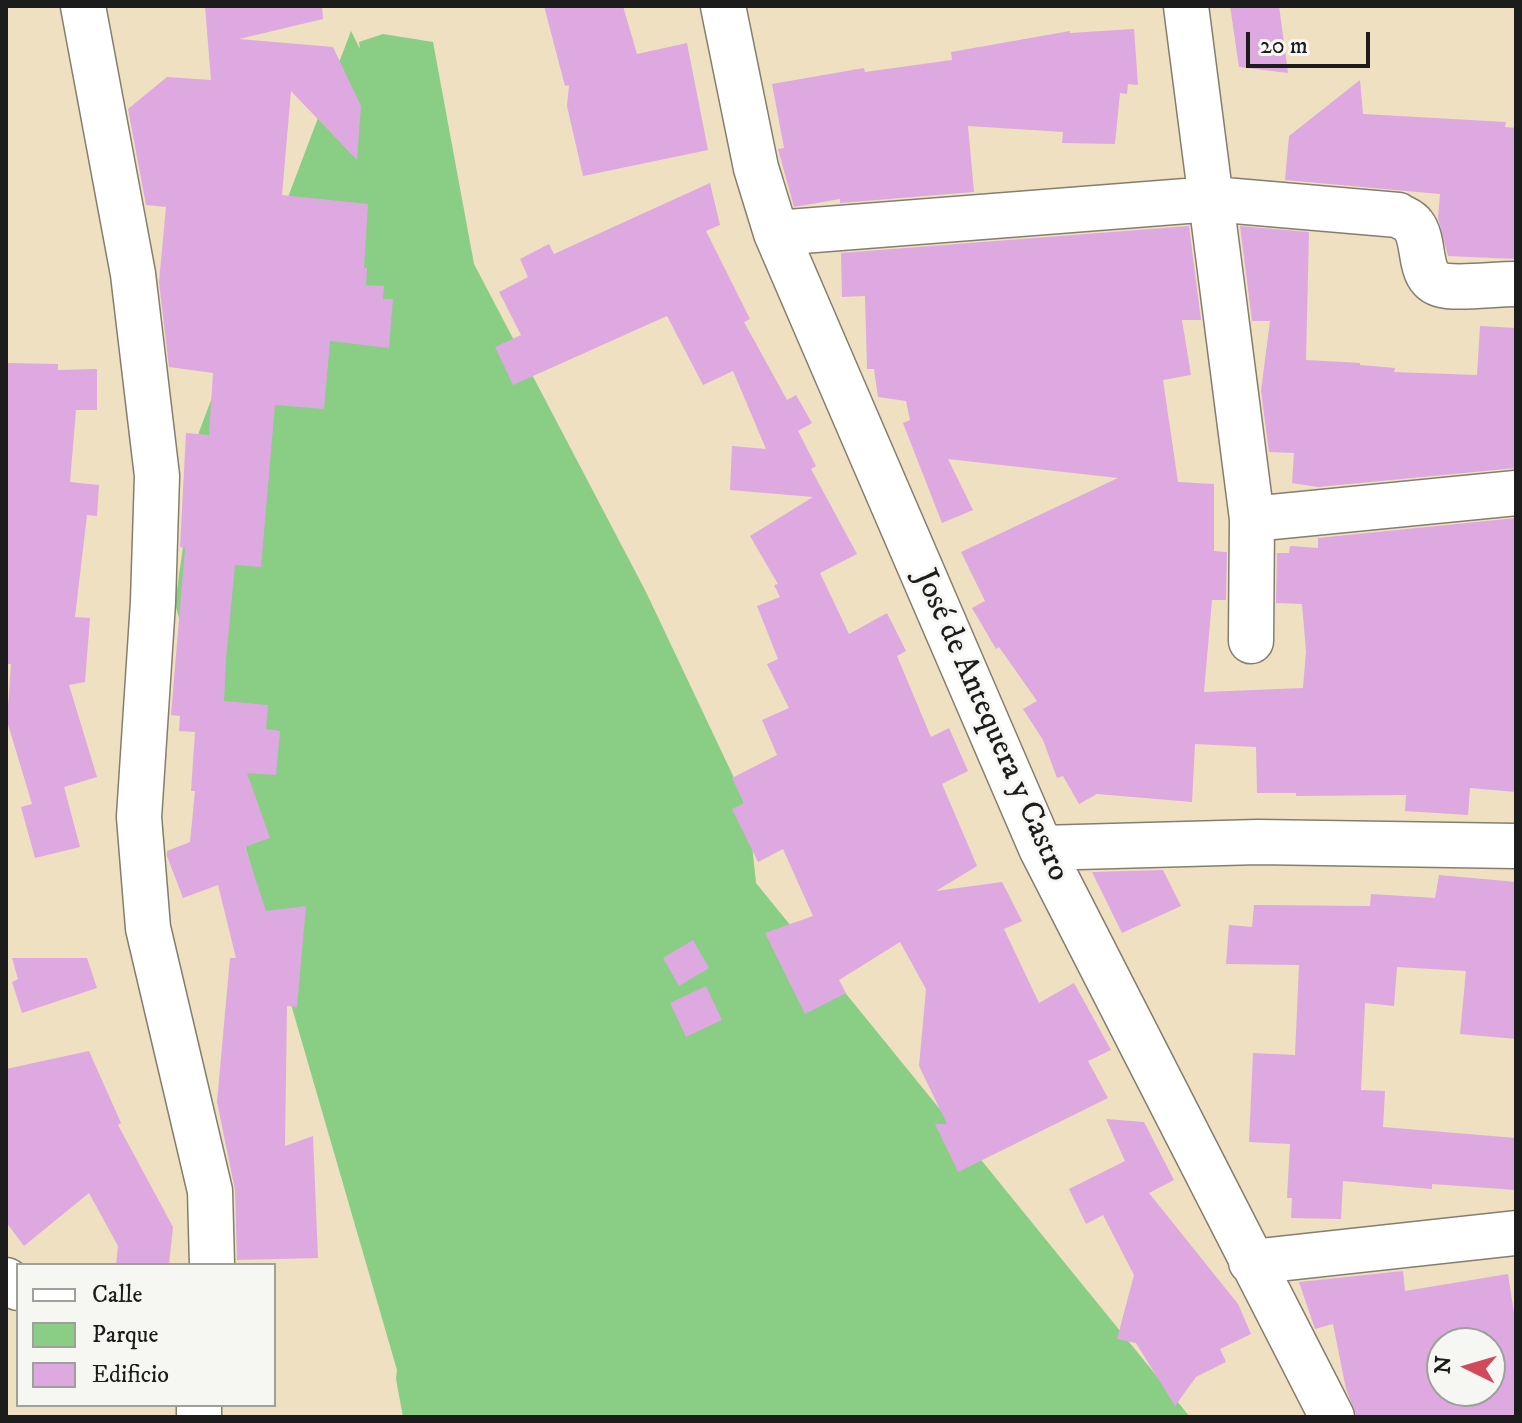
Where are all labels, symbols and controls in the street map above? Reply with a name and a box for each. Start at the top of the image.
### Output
scale bar [1250,16,1374,66]
text: 20 m [1260,31,1308,61]
street label: José de Antequera y Castro [904,564,1076,888]
legend [16,1263,276,1407]
text: Calle [92,1280,142,1310]
text: Parque [92,1320,158,1350]
north arrow [1426,1327,1506,1407]
text: N [1429,1355,1458,1375]
text: Edificio [92,1360,169,1390]

